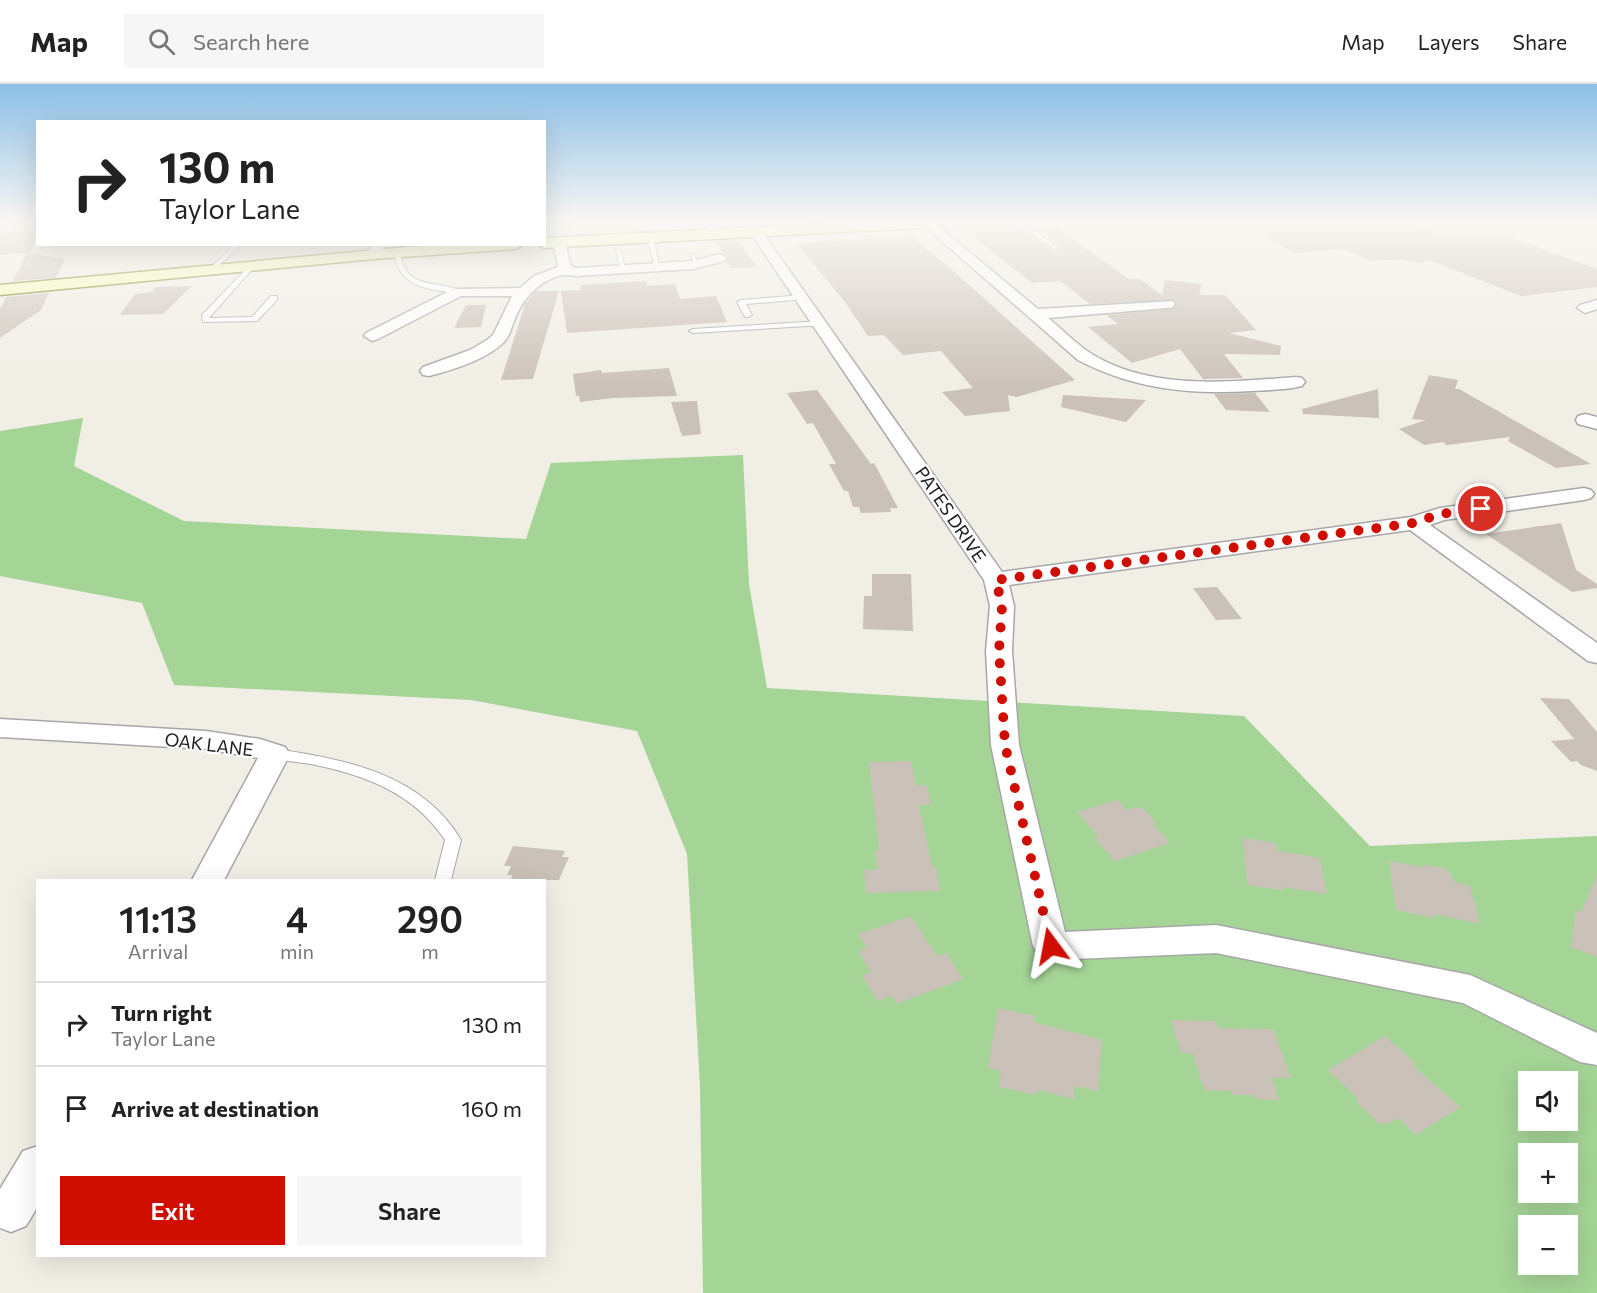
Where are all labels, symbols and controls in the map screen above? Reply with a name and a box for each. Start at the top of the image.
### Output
search box [124,14,544,68]
text: Map [30,24,88,58]
icon: search [145,25,178,58]
text: Search here [193,28,309,55]
text: Map [1341,29,1385,54]
text: Layers [1418,29,1480,54]
text: Share [1513,29,1567,54]
text: 130 m [159,140,275,192]
icon: right [60,144,138,222]
text: Taylor Lane [159,192,300,225]
street label: PATES DRIVE [911,462,991,566]
pin [1455,483,1506,534]
icon: arrive [1464,492,1497,525]
street label: OAK LANE [163,728,255,760]
text: 11:13 [119,896,197,940]
text: 4 [286,896,308,940]
text: 290 [397,896,463,940]
position arrow [1019,914,1083,978]
text: Arrival [128,939,188,963]
text: min [280,939,314,963]
text: m [421,939,439,963]
text: Turn right [111,999,212,1026]
icon: right [60,1008,93,1041]
text: 130 m [462,1011,522,1038]
text: Taylor Lane [111,1026,215,1050]
map controls [1518,1071,1578,1275]
button: sound [1518,1071,1578,1131]
icon: arrive [60,1092,93,1125]
text: Arrive at destination [111,1095,319,1122]
text: 160 m [461,1095,522,1122]
button: + [1518,1143,1578,1203]
button: Exit [60,1176,285,1245]
button: Share [297,1176,522,1245]
button: − [1518,1215,1578,1275]

